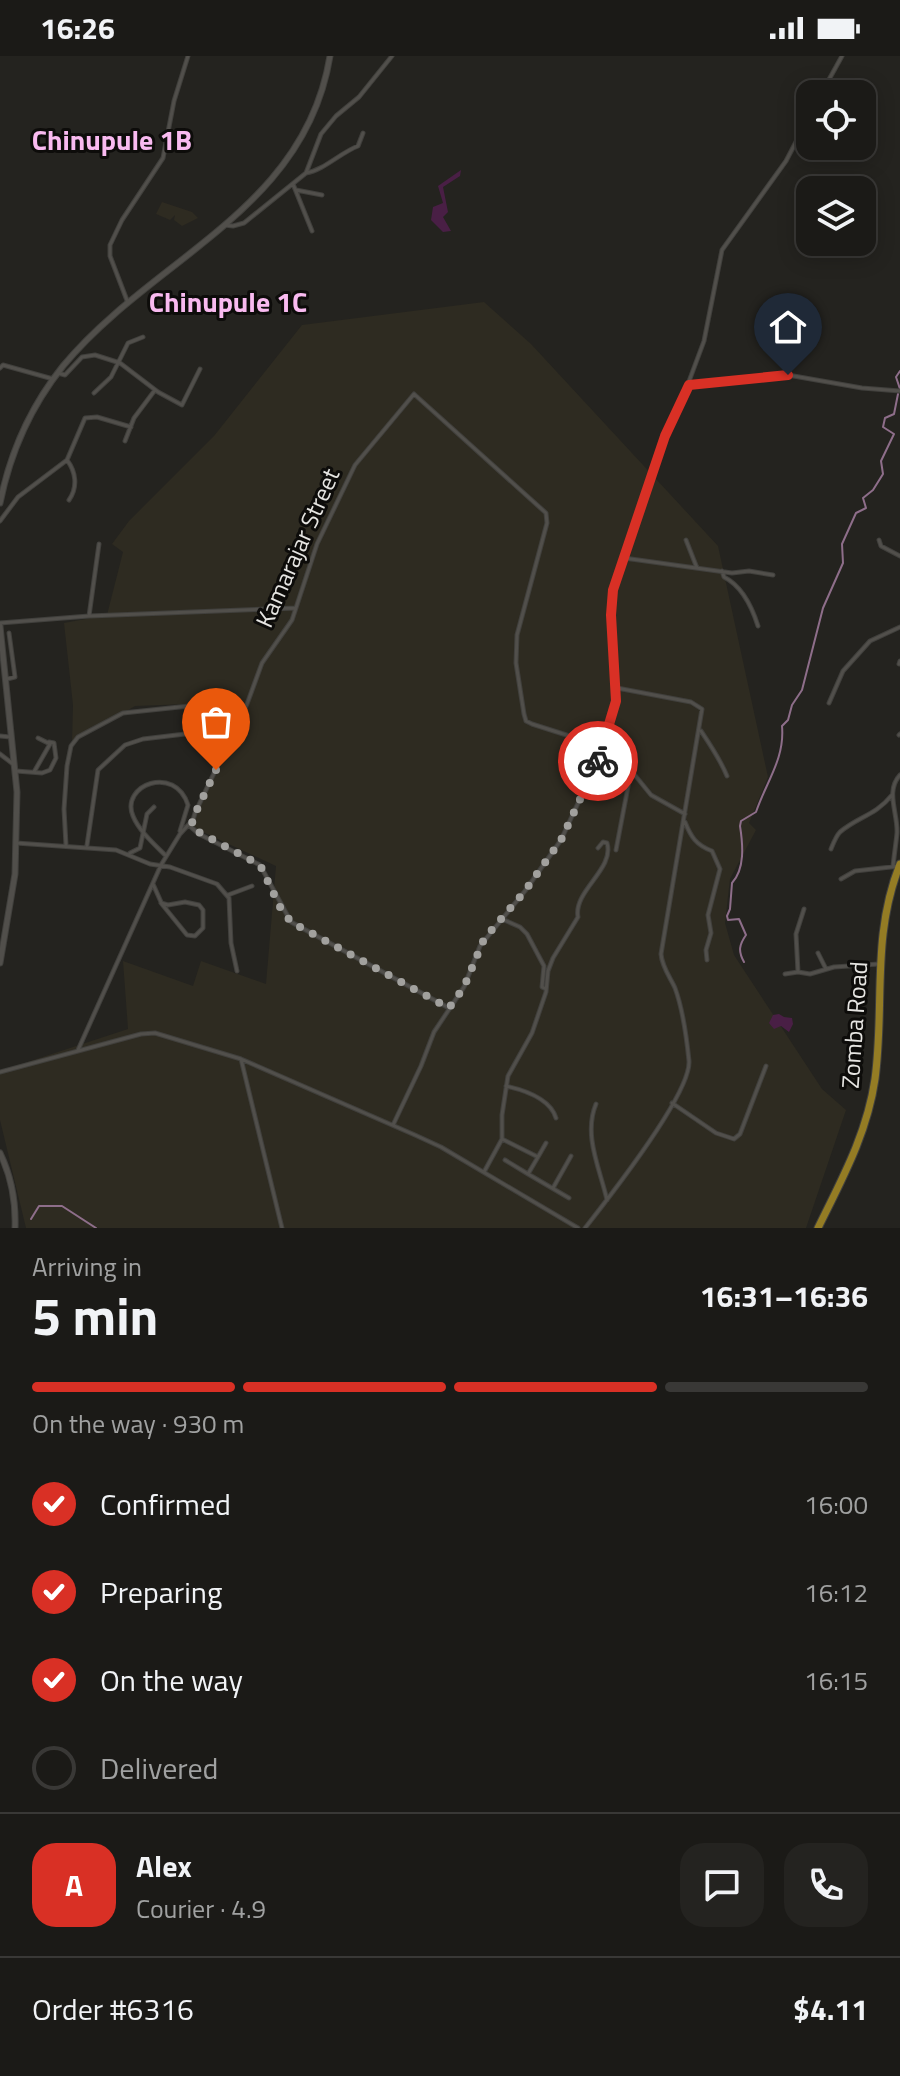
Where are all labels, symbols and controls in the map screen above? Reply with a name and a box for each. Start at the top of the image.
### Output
text: 16:26 [40,5,115,51]
map controls [796,80,876,256]
button: locate [796,80,876,160]
district label: Chinupule 1B [32,118,192,161]
button: layers [796,176,876,256]
district label: Chinupule 1C [149,280,307,323]
pin [754,293,822,375]
icon: home [766,305,810,349]
street label: Kamarajar Street [246,462,349,633]
pin [182,688,250,770]
icon: bag [194,700,238,744]
courier [558,721,638,801]
icon: bike [576,739,620,783]
street label: Zomba Road [832,960,876,1090]
text: Arriving in [32,1247,142,1286]
text: 16:31–16:36 [700,1273,868,1319]
text: 5 min [32,1276,158,1355]
text: On the way · 930 m [32,1404,244,1443]
text: Confirmed [100,1481,231,1527]
icon: check [32,1482,76,1526]
text: 16:00 [804,1485,868,1524]
text: Preparing [100,1569,222,1615]
icon: check [32,1570,76,1614]
text: 16:12 [804,1573,868,1612]
text: On the way [100,1657,243,1703]
icon: check [32,1658,76,1702]
text: 16:15 [804,1661,868,1700]
text: Delivered [100,1745,218,1791]
text: Alex [136,1843,192,1889]
button: chat [680,1843,764,1927]
button: phone [784,1843,868,1927]
text: A [65,1862,83,1908]
text: Courier · 4.9 [136,1889,266,1928]
text: Order #6316 [32,1986,194,2032]
text: $4.11 [793,1986,868,2032]

